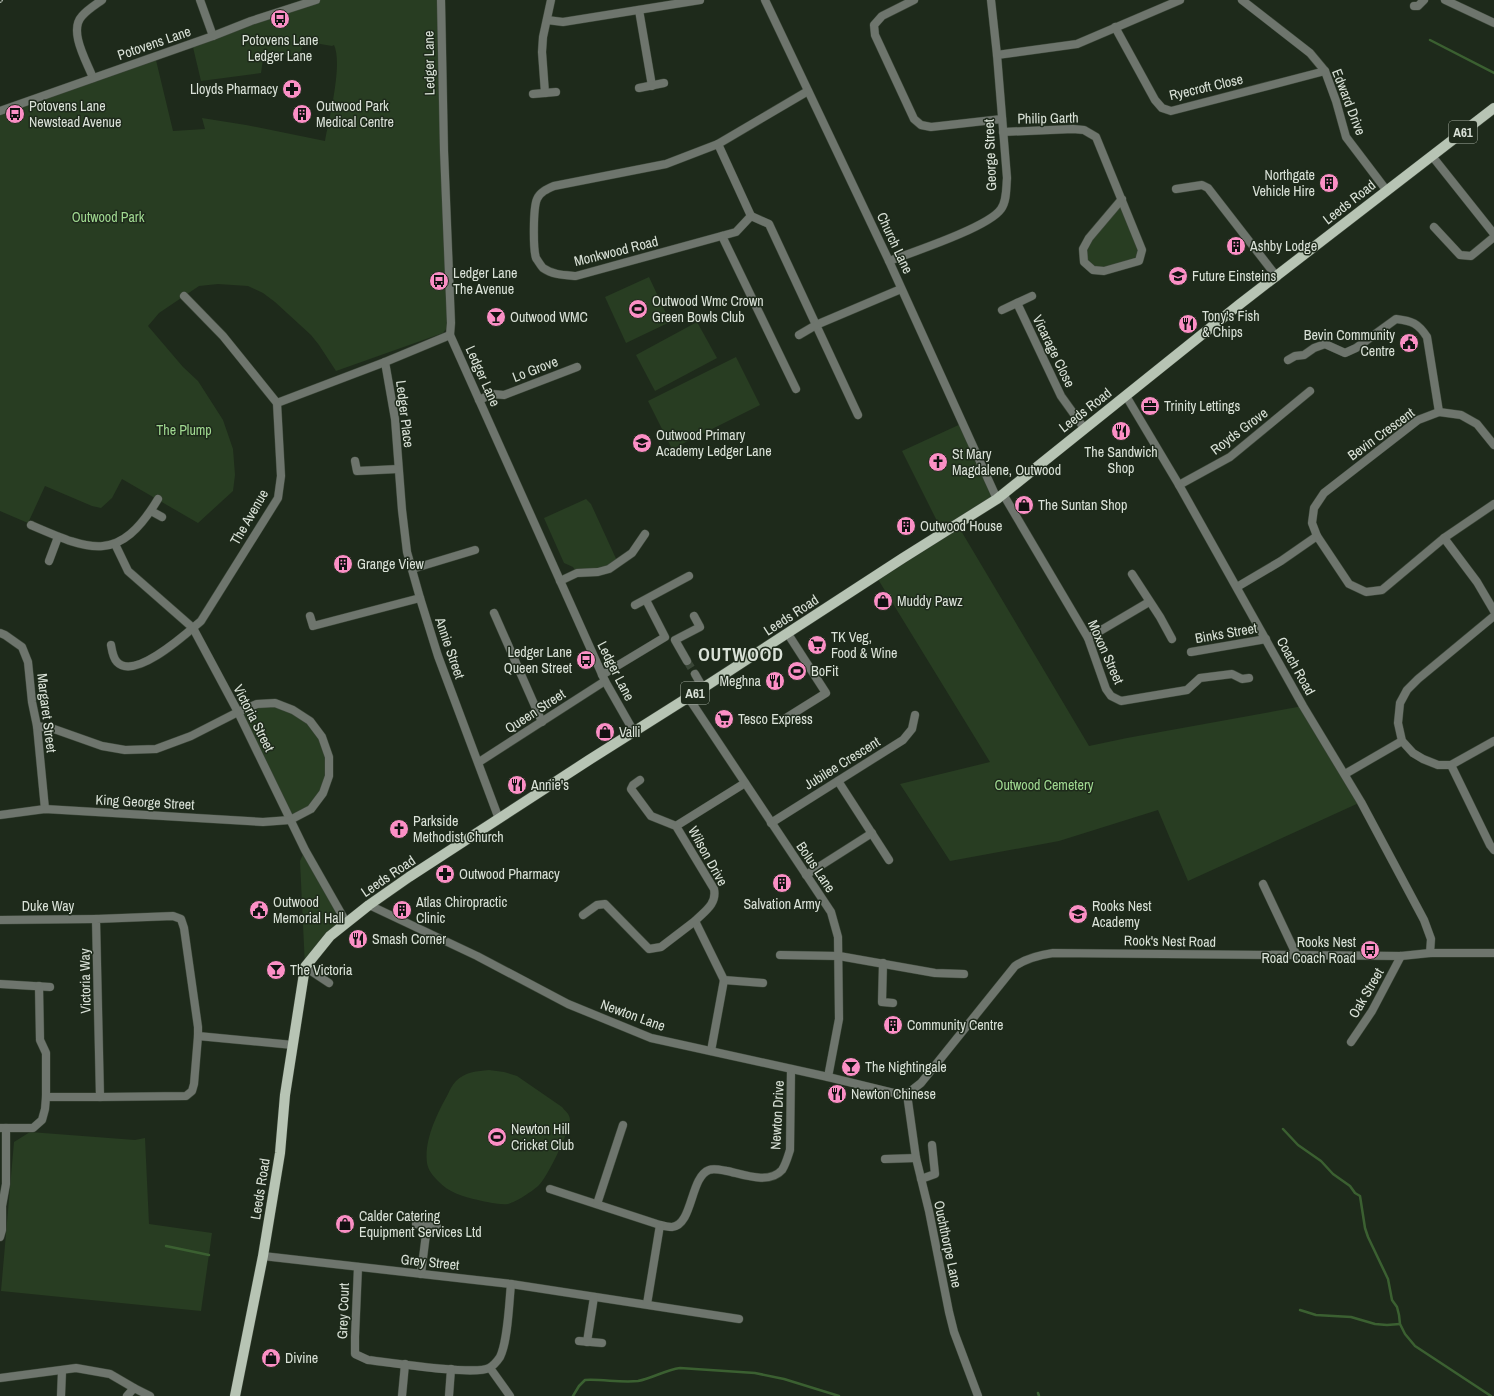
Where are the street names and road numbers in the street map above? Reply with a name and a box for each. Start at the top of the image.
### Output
street label: Potovens Lane [115,22,193,64]
street label: Ledger Lane [419,31,439,95]
street label: Edward Drive [1328,66,1370,138]
street label: Ryecroft Close [1167,70,1245,104]
street label: Philip Garth [1017,108,1079,128]
street label: George Street [980,119,1000,191]
road number: A61 [1449,121,1477,143]
street label: Leeds Road [1319,176,1379,228]
street label: Church Lane [873,209,917,277]
street label: Monkwood Road [572,232,660,270]
street label: Vicarage Close [1029,312,1079,390]
street label: Ledger Lane [462,343,504,409]
street label: Lo Grove [510,352,560,386]
street label: Ledger Place [392,379,418,449]
street label: Leeds Road [1055,384,1115,436]
street label: Royds Grove [1207,404,1271,458]
street label: Bevin Crescent [1344,404,1418,464]
street label: The Avenue [226,486,272,548]
street label: Leeds Road [760,591,822,639]
street label: Annie Street [431,614,469,681]
street label: Moxon Street [1084,617,1128,687]
street label: Binks Street [1194,619,1258,647]
street label: Coach Road [1273,634,1319,698]
street label: Ledger Lane [593,638,639,704]
street label: Margaret Street [33,672,61,754]
street label: Victoria Street [229,681,279,755]
road number: A61 [681,682,709,704]
street label: Queen Street [501,685,569,737]
street label: Jubilee Crescent [801,733,883,793]
street label: King George Street [95,790,195,814]
street label: Wilson Drive [684,823,732,889]
street label: Bolus Lane [792,838,840,896]
street label: Leeds Road [357,851,419,901]
street label: Duke Way [22,897,75,915]
street label: Rook's Nest Road [1124,931,1216,951]
street label: Victoria Way [75,948,95,1014]
street label: Oak Street [1344,965,1388,1021]
street label: Newton Lane [598,995,668,1035]
street label: Newton Drive [766,1080,788,1150]
street label: Leeds Road [246,1157,274,1221]
street label: Ouchthorpe Lane [930,1199,966,1289]
street label: Grey Street [400,1250,460,1274]
street label: Grey Court [333,1283,353,1339]

